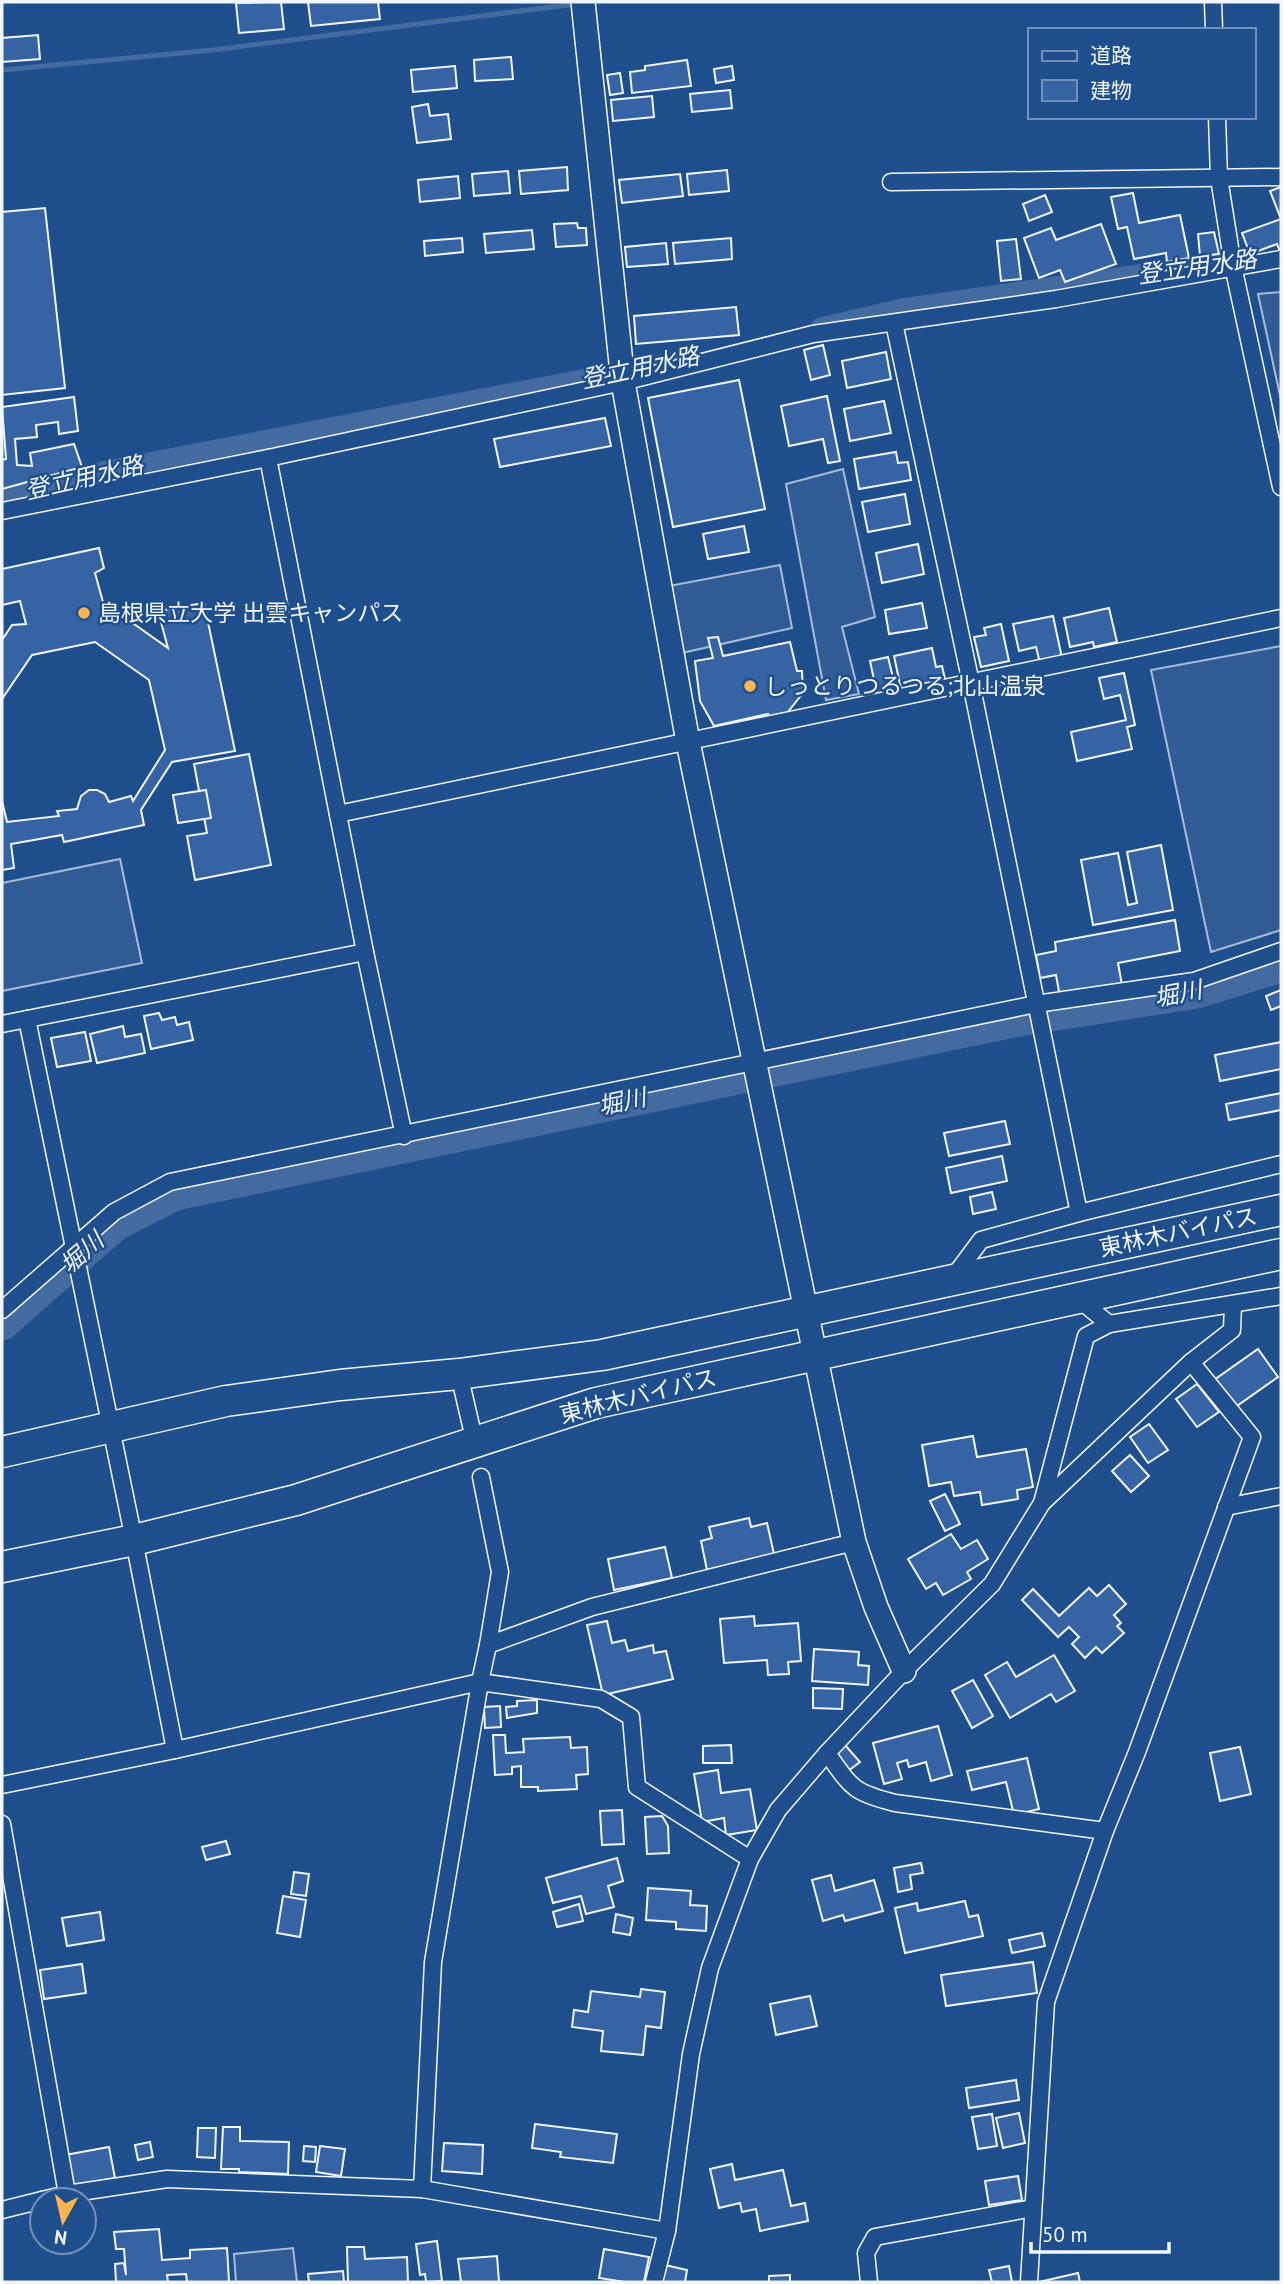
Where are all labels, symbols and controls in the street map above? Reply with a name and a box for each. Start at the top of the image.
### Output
legend [1028,28,1255,119]
text: 道路 [1090,42,1132,69]
text: 建物 [1090,77,1132,104]
water label: 登立用水路 [1135,243,1260,290]
water label: 登立用水路 [578,339,704,395]
water label: 登立用水路 [22,448,148,506]
place label: 島根県立大学 出雲キャンパス [98,598,403,627]
marker: 島根県立大学 出雲キャンパス [76,605,92,621]
place label: しっとりつるつる;北山温泉 [764,671,1045,700]
marker: しっとりつるつる;北山温泉 [742,678,758,694]
water label: 堀川 [1151,973,1207,1013]
water label: 堀川 [595,1081,652,1122]
street label: 東林木バイパス [1096,1201,1259,1262]
water label: 堀川 [53,1223,112,1280]
street label: 東林木バイパス [556,1362,719,1429]
north arrow [28,2186,98,2256]
scale bar [1031,2210,1169,2254]
text: 50 m [1042,2221,1088,2248]
text: N [53,2225,68,2251]

